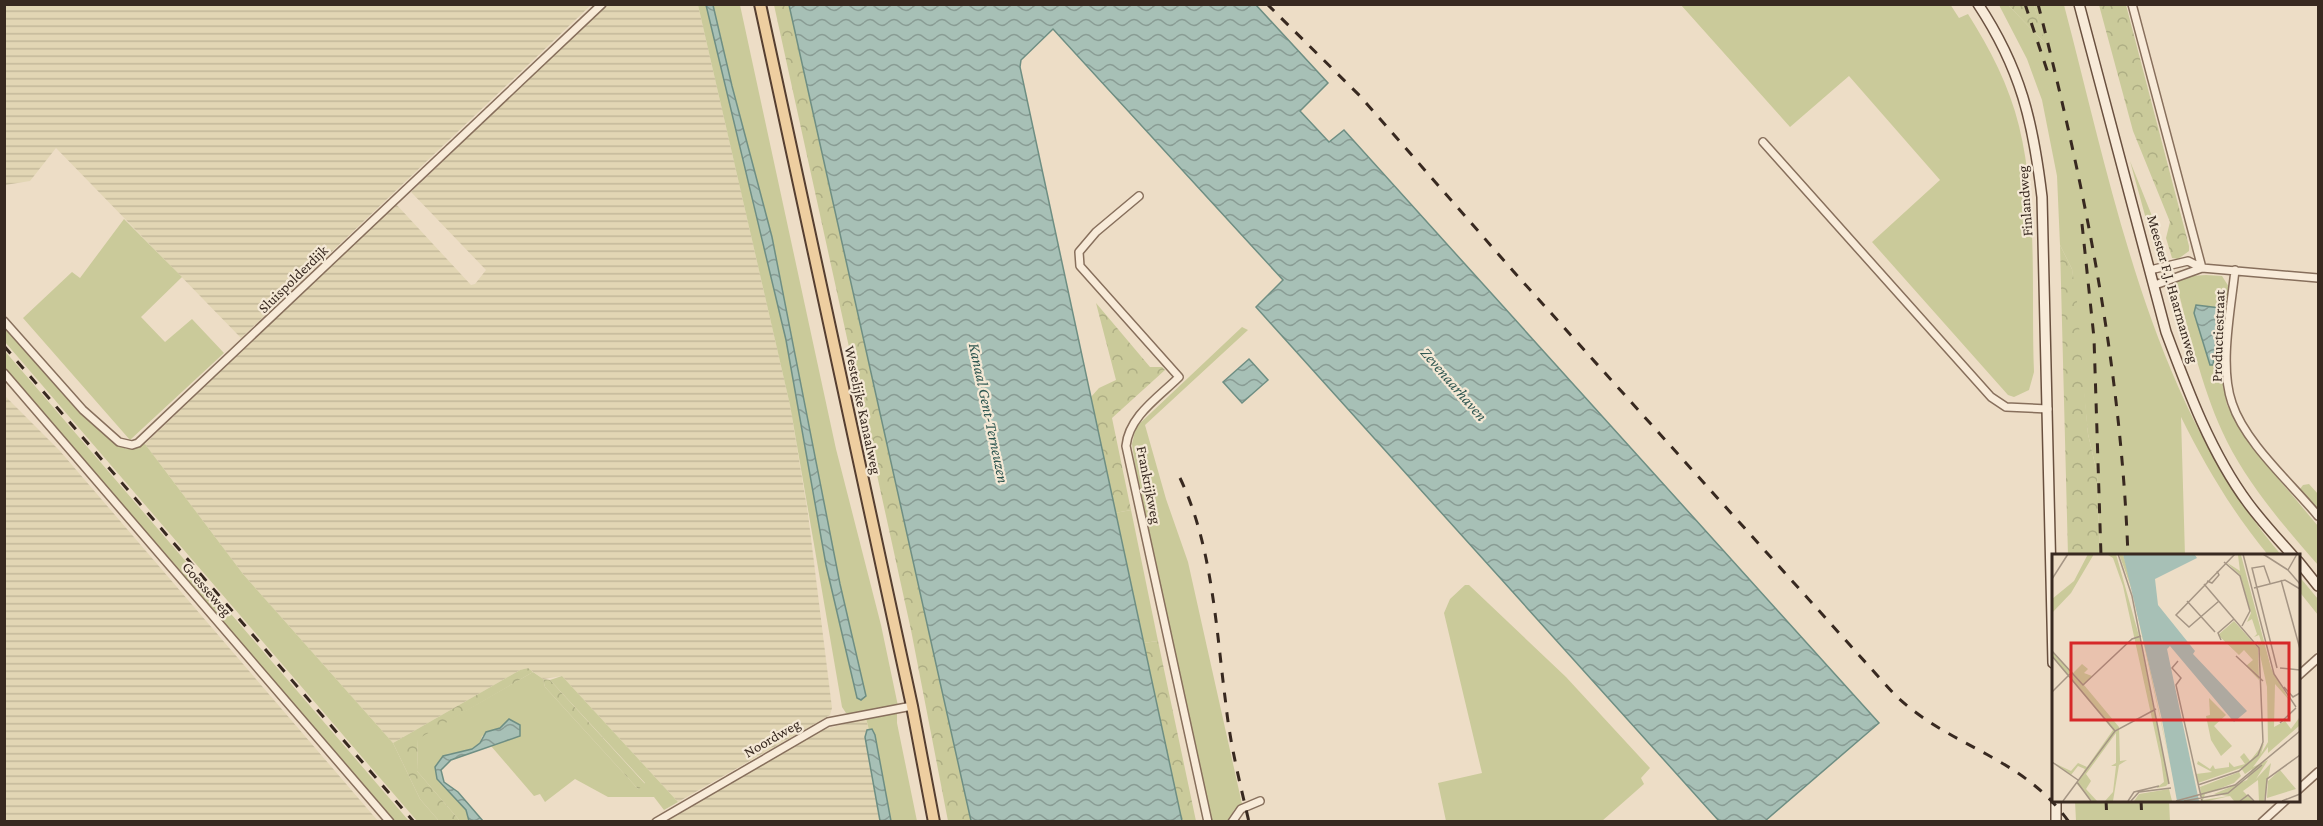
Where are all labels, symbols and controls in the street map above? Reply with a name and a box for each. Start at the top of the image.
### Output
street label: Finlandweg [2015,165,2036,237]
street label: Meester F.J. Haarmanweg [2143,213,2202,365]
street label: Sluispolderdijk [255,241,332,317]
street label: Productiestraat [2208,289,2228,382]
water label: Kanaal Gent-Terneuzen [966,341,1012,485]
street label: Westelijke Kanaalweg [841,344,884,476]
water label: Zevenaarhaven [1417,344,1491,424]
street label: Frankrijkweg [1133,445,1164,526]
inset map [2052,554,2299,802]
street label: Goesseweg [178,559,235,620]
street label: Noordweg [741,715,803,761]

